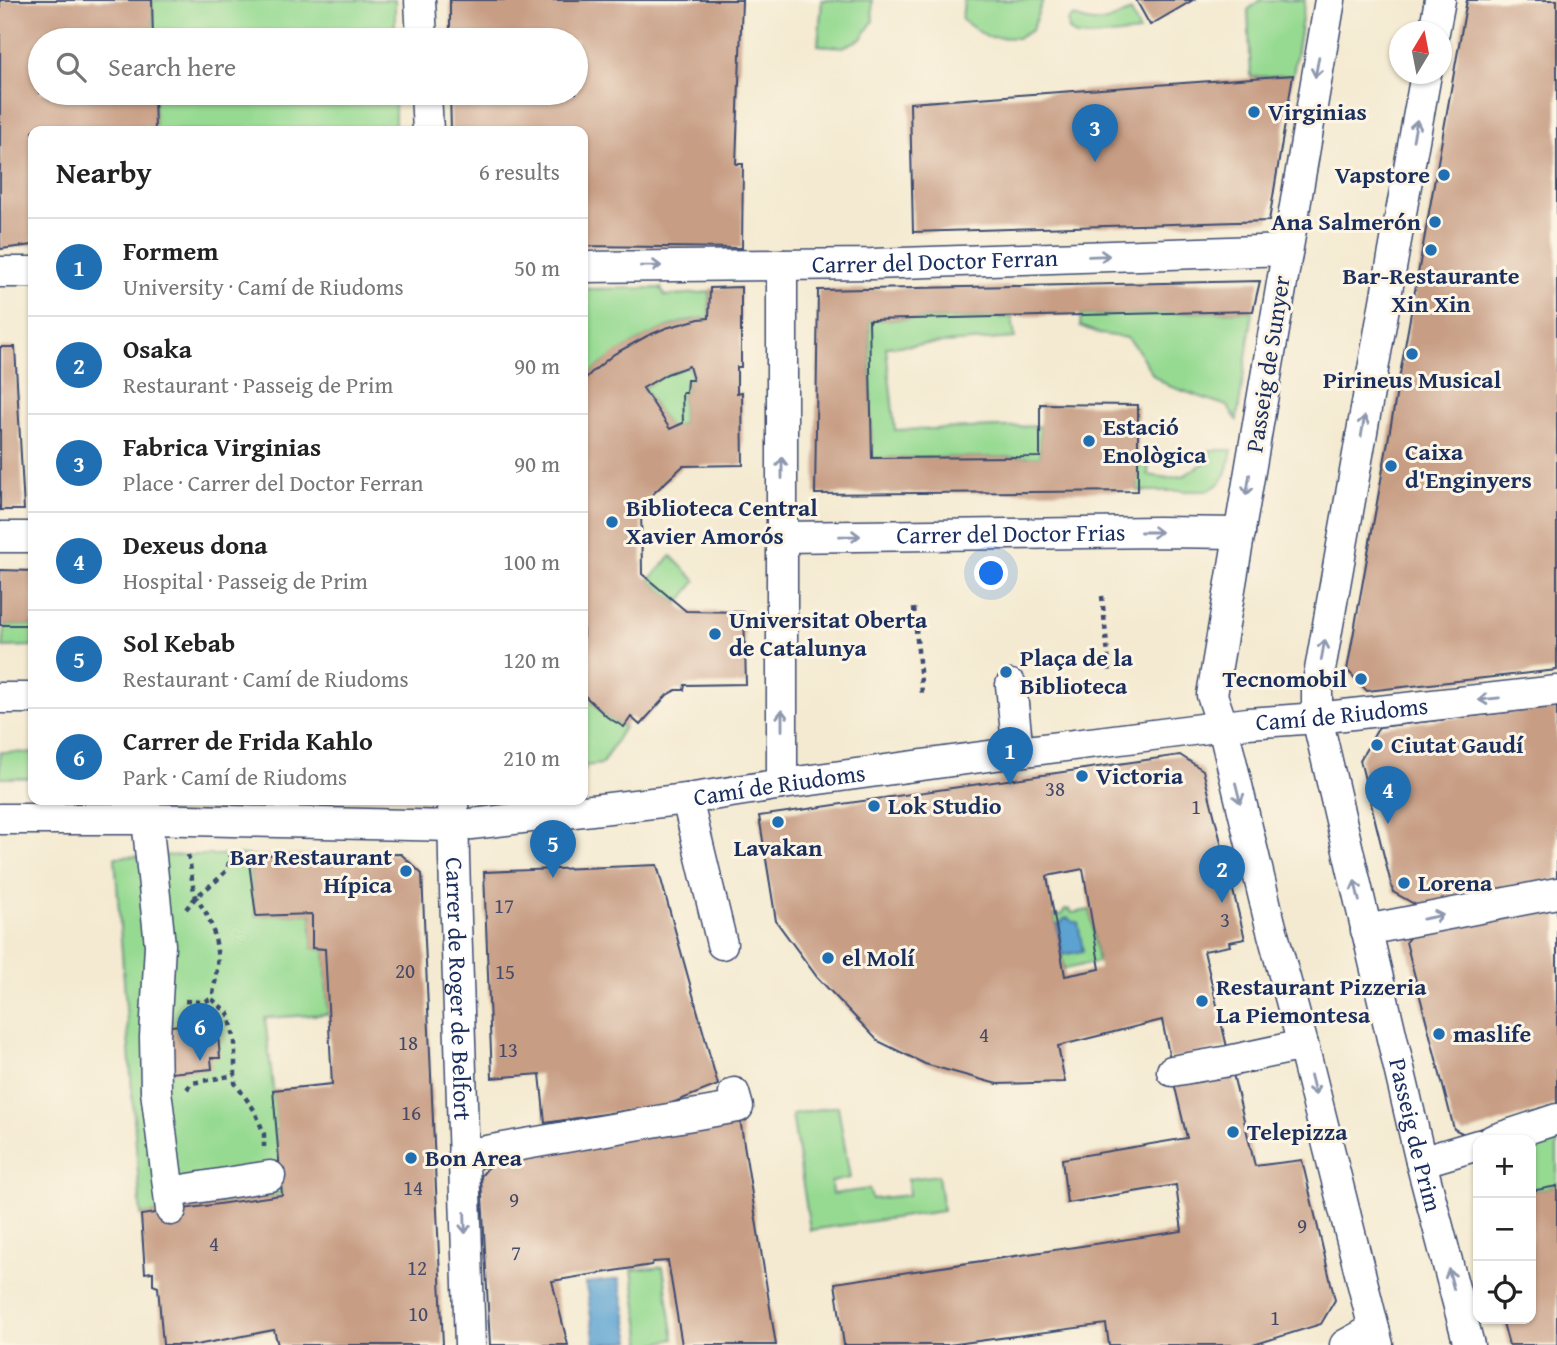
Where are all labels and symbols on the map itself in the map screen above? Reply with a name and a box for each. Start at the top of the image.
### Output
north arrow [1389,21,1452,84]
one-way arrow [1310,55,1324,78]
place label: Virginias [1268,94,1367,129]
pin: 3 [1072,104,1118,162]
marker: Virginias [1246,104,1262,120]
one-way arrow [1409,119,1423,142]
place label: Vapstore [1335,157,1430,192]
marker: Vapstore [1436,167,1452,183]
place label: Ana Salmerón [1271,204,1421,239]
marker: Ana Salmerón [1427,214,1443,230]
street label: Carrer del Doctor Ferran [812,240,1059,282]
marker: Bar-Restaurante Xin Xin [1423,242,1439,258]
one-way arrow [1087,250,1110,263]
place label: Bar-Restaurante Xin Xin [1342,258,1520,321]
one-way arrow [639,259,662,273]
street label: Passeig de Sunyer [1236,273,1299,455]
marker: Pirineus Musical [1404,346,1420,362]
place label: Pirineus Musical [1323,362,1502,397]
place label: Estació Enològica [1103,409,1207,472]
one-way arrow [1357,415,1370,438]
marker: Estació Enològica [1081,433,1097,449]
place label: Caixa d'Enginyers [1405,434,1532,497]
one-way arrow [775,457,789,480]
marker: Caixa d'Enginyers [1383,458,1399,474]
one-way arrow [1241,473,1254,496]
place label: Biblioteca Central Xavier Amorós [626,490,818,553]
marker: Biblioteca Central Xavier Amorós [604,514,620,530]
street label: Carrer del Doctor Frias [896,514,1126,552]
one-way arrow [1139,525,1162,539]
one-way arrow [838,529,861,543]
your location [974,556,1008,590]
place label: Universitat Oberta de Catalunya [729,602,928,665]
marker: Universitat Oberta de Catalunya [707,626,723,642]
one-way arrow [1317,639,1331,662]
place label: Plaça de la Biblioteca [1020,640,1134,703]
place label: Tecnomobil [1223,661,1348,696]
marker: Plaça de la Biblioteca [998,664,1014,680]
marker: Tecnomobil [1353,671,1369,687]
street label: Camí de Riudoms [1254,688,1430,739]
one-way arrow [1478,693,1501,706]
one-way arrow [775,709,789,732]
pin: 1 [987,727,1033,785]
place label: Ciutat Gaudí [1391,727,1524,762]
marker: Ciutat Gaudí [1369,737,1385,753]
street label: Camí de Riudoms [691,755,867,815]
place label: Victoria [1096,758,1184,793]
pin: 4 [1365,766,1411,824]
marker: Victoria [1074,768,1090,784]
house number: 38 [1045,773,1065,804]
one-way arrow [1232,781,1245,804]
place label: Lok Studio [888,788,1002,823]
house number: 1 [1191,791,1201,822]
marker: Lok Studio [866,798,882,814]
marker: Lavakan [770,814,786,830]
pin: 5 [530,820,576,878]
place label: Lavakan [734,830,822,865]
place label: Bar Restaurant Hípica [230,839,393,902]
pin: 2 [1199,845,1245,903]
street label: Carrer de Roger de Belfort [437,857,481,1122]
marker: Bar Restaurant Hípica [398,863,414,879]
place label: Lorena [1418,865,1493,900]
marker: Lorena [1396,875,1412,891]
one-way arrow [1350,880,1364,903]
house number: 17 [494,890,514,921]
house number: 3 [1220,904,1230,935]
one-way arrow [1421,909,1444,923]
place label: el Molí [842,940,915,975]
marker: el Molí [820,950,836,966]
house number: 20 [395,955,415,986]
house number: 15 [495,956,515,987]
place label: Restaurant Pizzeria La Piemontesa [1216,969,1427,1032]
marker: Restaurant Pizzeria La Piemontesa [1194,993,1210,1009]
pin: 6 [177,1003,223,1061]
place label: maslife [1453,1016,1531,1051]
house number: 4 [979,1019,989,1050]
marker: maslife [1431,1026,1447,1042]
house number: 18 [398,1027,418,1058]
house number: 13 [498,1034,518,1065]
street label: Passeig de Prim [1380,1055,1451,1216]
one-way arrow [1307,1073,1320,1096]
house number: 16 [401,1097,421,1128]
place label: Telepizza [1247,1114,1348,1149]
marker: Telepizza [1225,1124,1241,1140]
place label: Bon Area [425,1140,523,1175]
marker: Bon Area [403,1150,419,1166]
house number: 14 [403,1172,423,1203]
house number: 9 [509,1184,519,1215]
house number: 9 [1297,1210,1307,1241]
one-way arrow [459,1211,472,1234]
house number: 4 [209,1228,219,1259]
house number: 7 [511,1237,521,1268]
house number: 12 [407,1252,427,1283]
one-way arrow [1444,1268,1457,1291]
house number: 10 [408,1298,428,1329]
house number: 1 [1270,1302,1280,1333]

